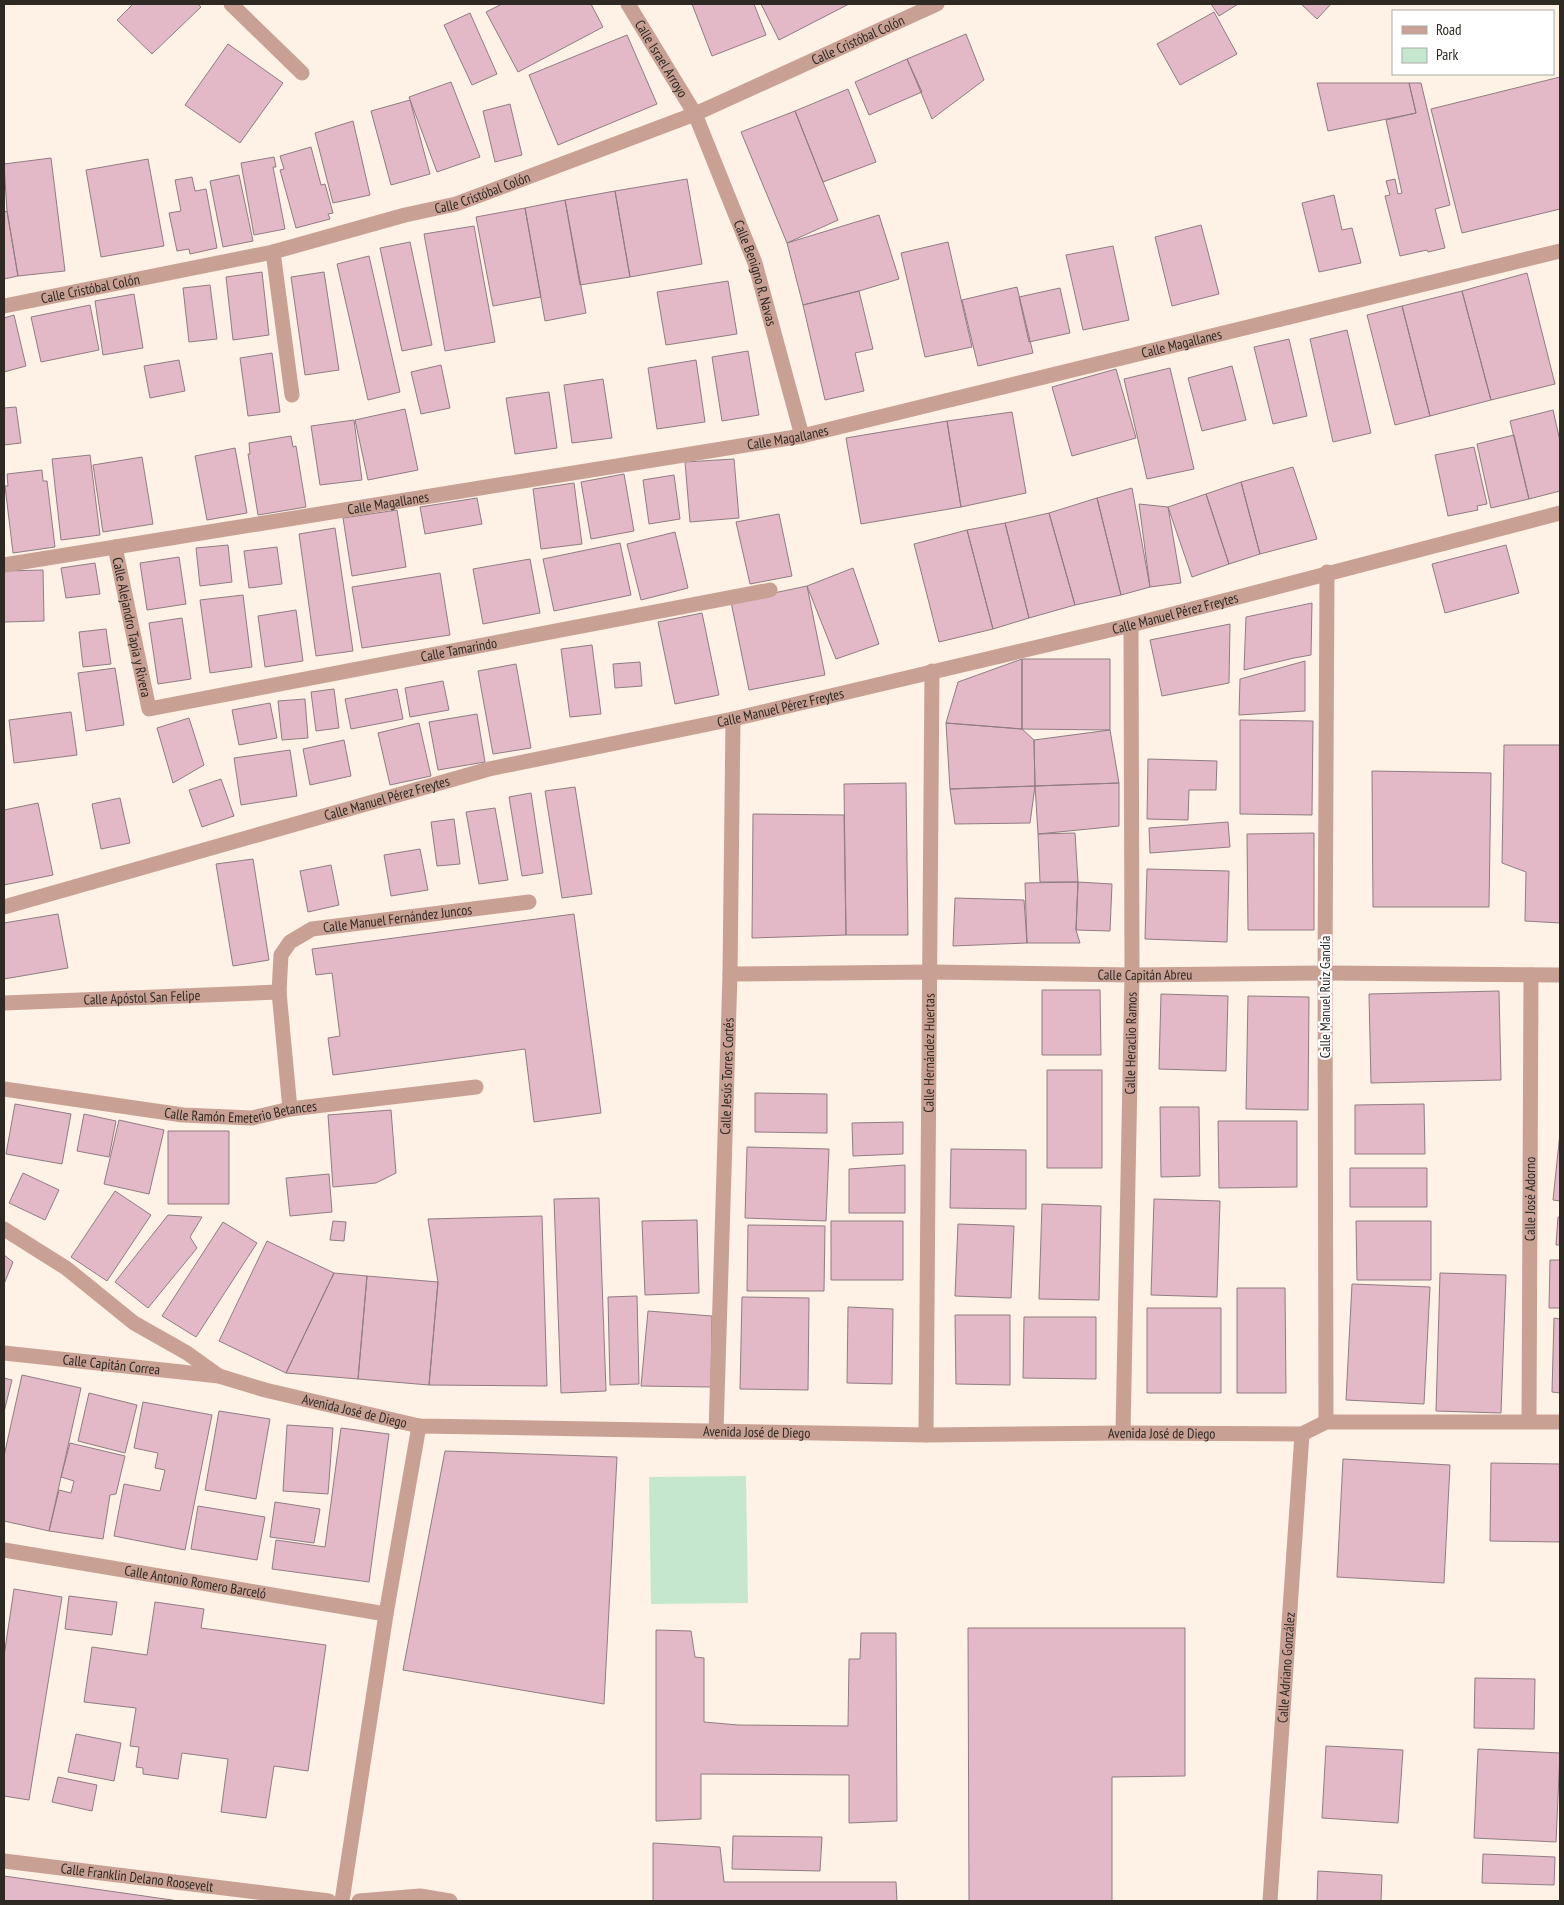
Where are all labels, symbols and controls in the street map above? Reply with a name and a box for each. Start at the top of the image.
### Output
legend [1392,10,1554,75]
street label: Calle Cristóbal Colón [809,11,907,69]
street label: Calle Israel Arroyo [631,16,692,101]
text: Road [1436,20,1462,39]
text: Park [1436,45,1458,64]
street label: Calle Cristóbal Colón [433,168,533,217]
street label: Calle Benigno R. Navas [730,217,781,328]
street label: Calle Cristóbal Colón [39,270,141,307]
street label: Calle Magallanes [1139,325,1224,362]
street label: Calle Magallanes [746,421,830,454]
street label: Calle Magallanes [346,487,430,518]
street label: Calle Alejandro Tapia y Rivera [108,556,155,699]
street label: Calle Manuel Pérez Freytes [1110,588,1240,638]
street label: Calle Tamarindo [419,634,499,666]
street label: Calle Manuel Pérez Freytes [715,684,846,731]
street label: Calle Manuel Pérez Freytes [322,772,452,824]
street label: Calle Manuel Fernández Juncos [322,900,473,937]
street label: Calle Manuel Ruiz Gandía [1316,936,1334,1058]
street label: Calle Capitán Abreu [1097,965,1192,984]
street label: Calle Apóstol San Felipe [83,986,201,1009]
street label: Calle Heraclio Ramos [1121,991,1141,1094]
street label: Calle Hernández Huertas [920,993,938,1113]
street label: Calle Jesús Torres Cortés [716,1017,738,1135]
street label: Calle Ramón Emeterio Betances [163,1097,318,1127]
street label: Calle José Adorno [1521,1157,1539,1241]
street label: Calle Capitán Correa [62,1350,161,1379]
street label: Avenida José de Diego [300,1390,409,1432]
street label: Avenida José de Diego [703,1422,810,1442]
street label: Avenida José de Diego [1108,1424,1215,1443]
street label: Calle Antonio Romero Barceló [123,1561,268,1603]
street label: Calle Adriano González [1273,1612,1299,1723]
street label: Calle Franklin Delano Roosevelt [60,1859,214,1896]

